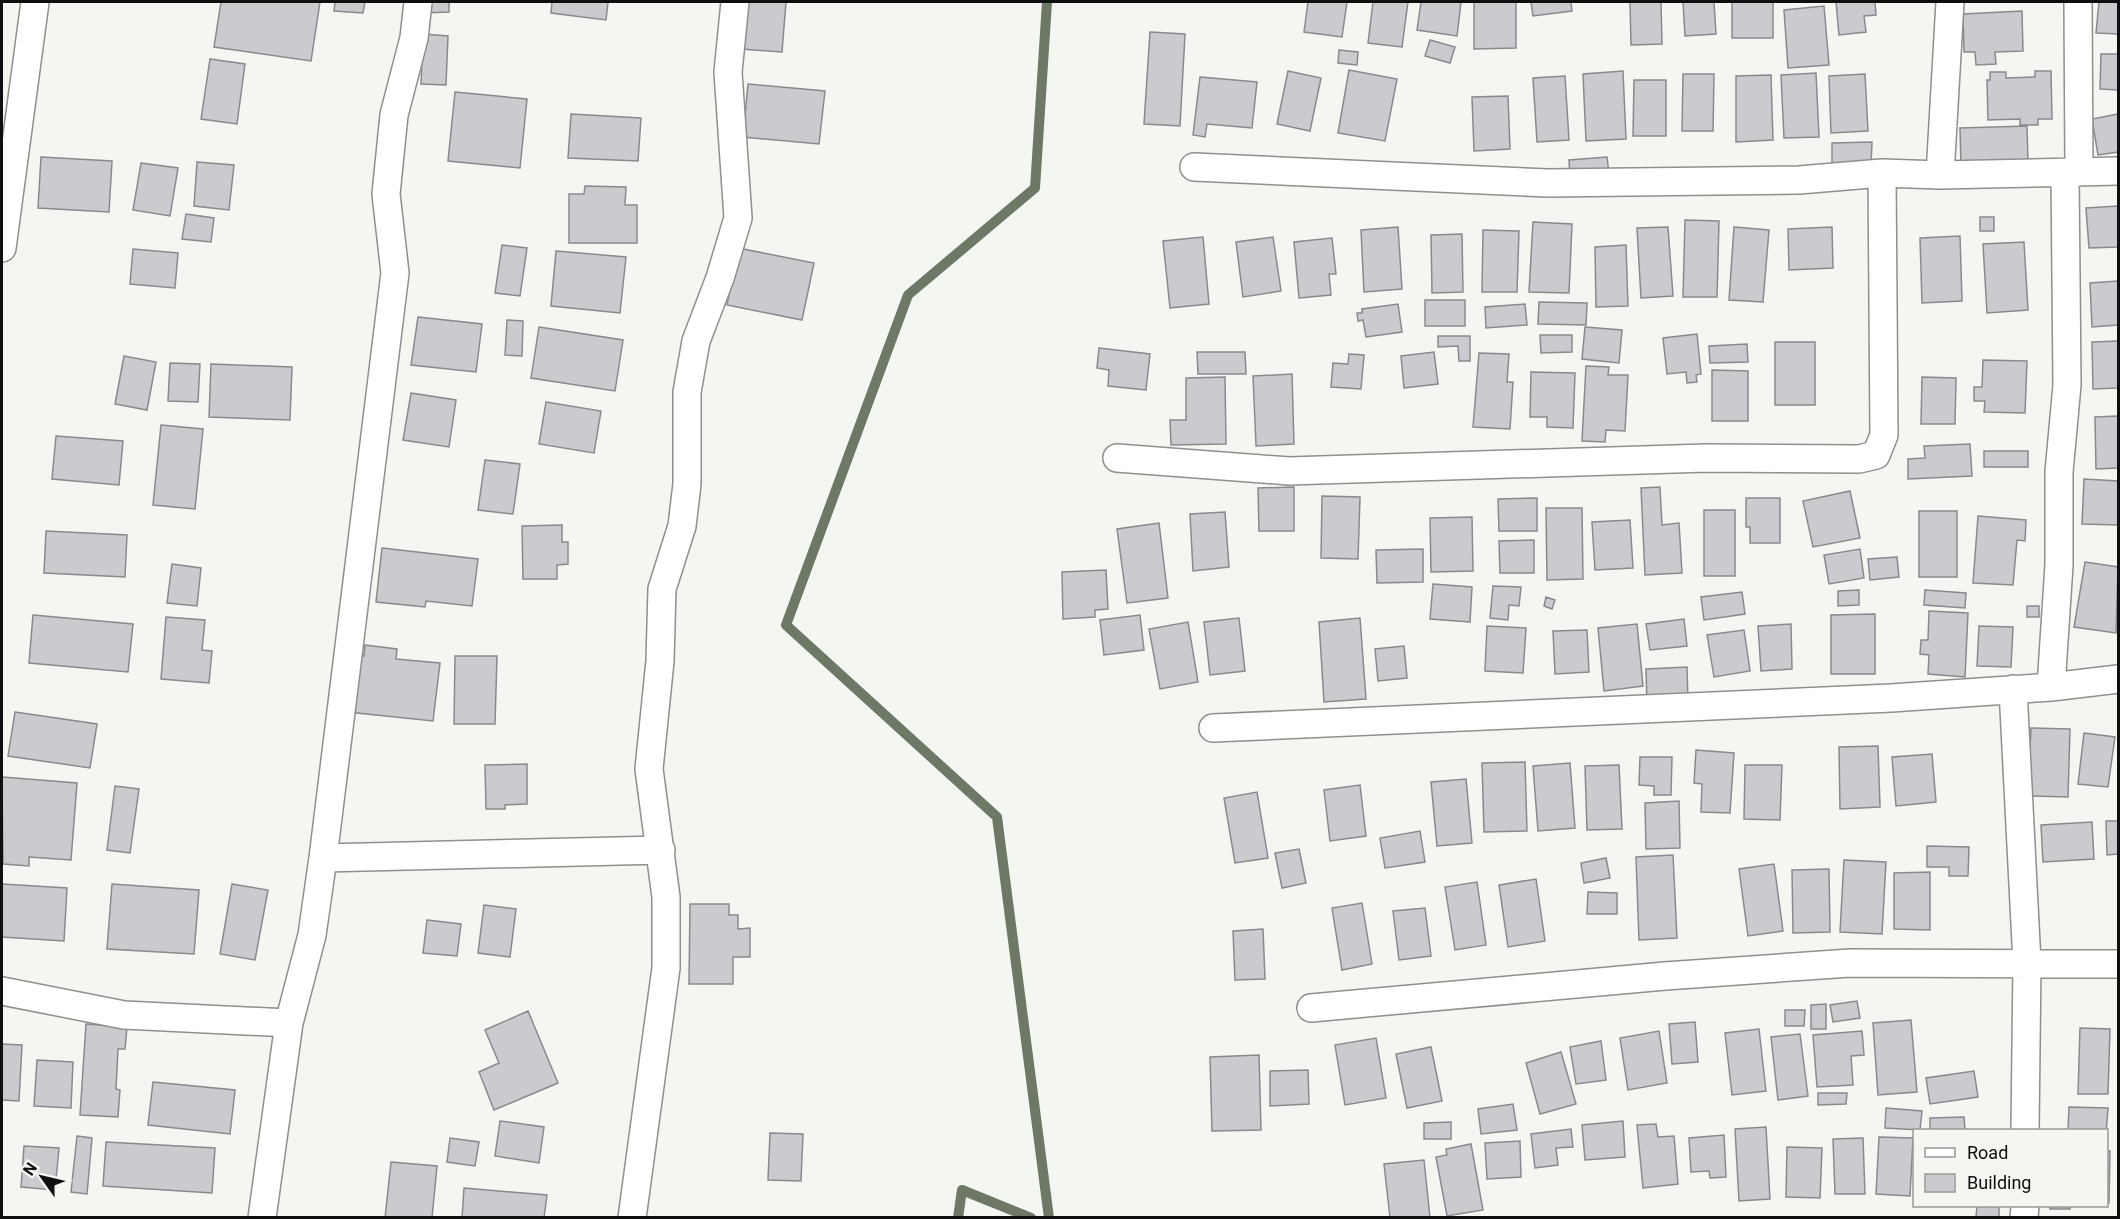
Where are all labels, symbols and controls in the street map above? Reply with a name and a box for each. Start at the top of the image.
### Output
legend [1913,1129,2108,1207]
text: Road [1967,1142,2008,1163]
north arrow [12,1147,72,1207]
text: N [19,1159,41,1179]
text: Building [1967,1172,2031,1193]

